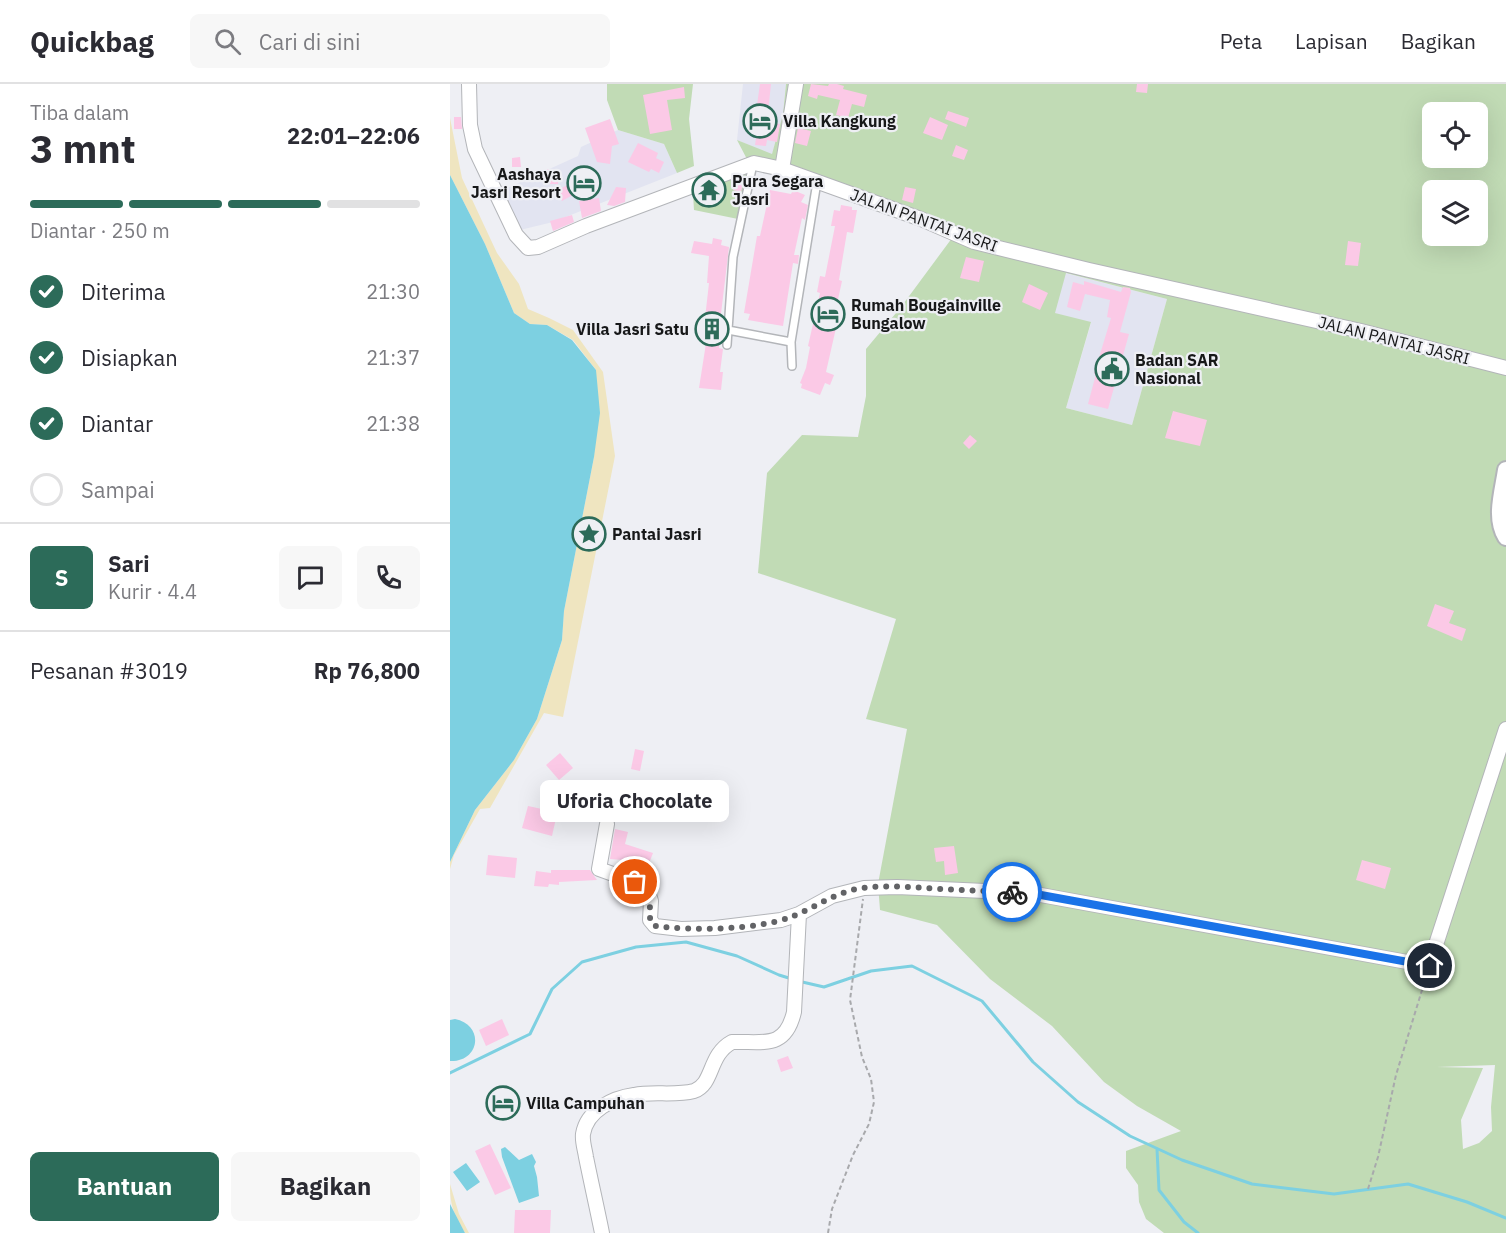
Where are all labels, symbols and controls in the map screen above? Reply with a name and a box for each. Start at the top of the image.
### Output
search box [190,14,610,68]
text: Quickbag [30,23,154,60]
icon: search [211,25,244,58]
text: Cari di sini [259,27,361,56]
text: Peta [1220,27,1262,55]
text: Lapisan [1295,27,1368,55]
text: Bagikan [1401,27,1476,55]
text: Tiba dalam [30,99,129,126]
map controls [1422,102,1488,246]
button: locate [1422,102,1488,168]
hotel icon: Villa Kangkung [742,103,778,139]
place label: Villa Kangkung [783,111,896,131]
text: 22:01–22:06 [287,121,420,150]
text: 3 mnt [30,123,136,174]
place label: Aashaya Jasri Resort [471,164,561,202]
hotel icon: Aashaya Jasri Resort [566,165,602,201]
place label: Pura Segara Jasri [732,171,823,209]
temple icon: Pura Segara Jasri [691,172,727,208]
button: layers [1422,180,1488,246]
street label: JALAN PANTAI JASRI [848,184,1000,256]
text: Diantar · 250 m [30,217,170,244]
icon: check [30,275,63,308]
text: Diterima [81,277,166,306]
text: 21:30 [366,278,420,305]
place label: Rumah Bougainville Bungalow [851,295,1001,333]
hotel icon: Rumah Bougainville Bungalow [810,296,846,332]
building icon: Villa Jasri Satu [694,311,730,347]
street label: JALAN PANTAI JASRI [1316,312,1472,368]
place label: Villa Jasri Satu [576,319,689,339]
icon: check [30,341,63,374]
text: Disiapkan [81,343,178,372]
text: 21:37 [366,344,420,371]
place label: Badan SAR Nasional [1135,350,1219,388]
public building icon: Badan SAR Nasional [1094,351,1130,387]
icon: check [30,407,63,440]
text: Diantar [81,409,153,438]
text: 21:38 [366,410,420,437]
text: Sampai [81,475,155,504]
place icon: Pantai Jasri [571,516,607,552]
place label: Pantai Jasri [612,524,702,544]
button: chat [279,546,342,609]
button: phone [357,546,420,609]
text: Sari [108,549,149,578]
text: S [55,563,68,592]
text: Kurir · 4.4 [108,578,197,605]
text: Pesanan #3019 [30,656,188,685]
text: Rp 76,800 [314,656,420,685]
callout: Uforia Chocolate [540,780,730,822]
text: Uforia Chocolate [556,787,713,814]
pin [609,856,660,907]
courier [982,862,1042,922]
icon: bag [618,865,651,898]
icon: bike [996,876,1029,909]
pin [1404,940,1455,991]
icon: home [1413,949,1446,982]
hotel icon: Villa Campuhan [485,1085,521,1121]
place label: Villa Campuhan [526,1093,645,1113]
button: Bantuan [30,1152,219,1221]
button: Bagikan [231,1152,420,1221]

